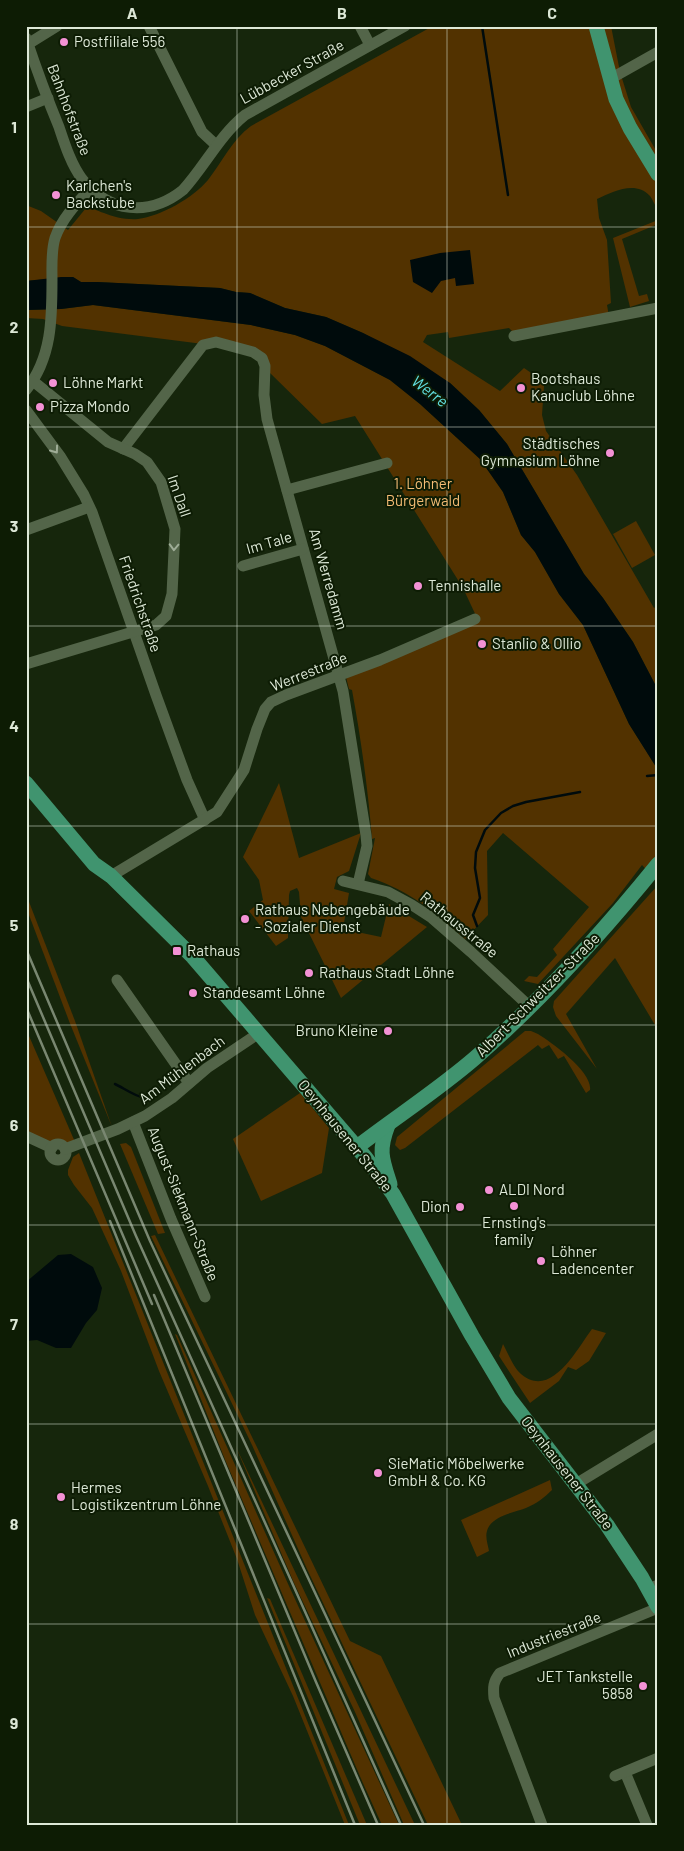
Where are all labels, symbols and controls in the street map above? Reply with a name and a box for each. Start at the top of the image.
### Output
text: A [127,3,138,22]
text: B [337,3,347,22]
text: C [547,3,557,22]
place label: Postfiliale 556 [74,32,165,50]
street label: Lübbecker Straße [236,35,347,107]
marker: Postfiliale 556 [58,36,70,48]
street label: Bahnhofstraße [44,61,96,158]
text: 1 [11,117,17,136]
place label: Karlchen's Backstube [66,176,135,211]
marker: Karlchen's Backstube [50,189,62,201]
text: 2 [10,317,19,336]
place label: Bootshaus Kanuclub Löhne [531,369,635,404]
water label: Werre [408,371,452,410]
place label: Löhne Markt [63,373,143,391]
marker: Löhne Markt [47,377,59,389]
marker: Bootshaus Kanuclub Löhne [515,382,527,394]
place label: Pizza Mondo [50,397,130,415]
marker: Pizza Mondo [34,401,46,413]
place label: Städtisches Gymnasium Löhne [481,434,600,469]
one-way arrow [49,444,58,454]
marker: Städtisches Gymnasium Löhne [604,447,616,459]
street label: Im Dall [164,472,195,519]
park label: 1. Löhner Bürgerwald [386,474,460,509]
text: 3 [10,516,18,535]
street label: Am Werredamm [306,526,352,631]
street label: Im Tale [244,527,294,557]
one-way arrow [169,543,179,551]
street label: Friedrichstraße [116,553,166,654]
place label: Tennishalle [428,576,501,594]
marker: Tennishalle [412,580,424,592]
place label: Stanlio & Ollio [492,634,582,652]
marker: Stanlio & Ollio [476,638,488,650]
street label: Werrestraße [268,648,350,695]
text: 4 [9,716,19,735]
street label: Rathausstraße [417,887,502,961]
place label: Rathaus Nebengebäude - Sozialer Dienst [255,900,410,935]
marker: Rathaus Nebengebäude - Sozialer Dienst [239,913,251,925]
text: 5 [10,915,19,934]
street label: Albert-Schweitzer-Straße [472,929,603,1060]
place label: Rathaus [187,941,240,959]
marker: Rathaus [171,945,183,957]
place label: Rathaus Stadt Löhne [319,963,454,981]
marker: Rathaus Stadt Löhne [303,967,315,979]
place label: Standesamt Löhne [203,983,325,1001]
marker: Standesamt Löhne [187,987,199,999]
place label: Bruno Kleine [296,1021,378,1039]
marker: Bruno Kleine [382,1025,394,1037]
street label: Am Mühlenbach [135,1031,228,1107]
street label: Oeynhausener Straße [295,1076,397,1195]
text: 6 [10,1115,19,1134]
street label: August-Siekmann-Straße [145,1124,223,1284]
place label: ALDI Nord [499,1180,565,1198]
marker: ALDI Nord [483,1184,495,1196]
place label: Dion [421,1197,450,1215]
marker: Ernsting's family [508,1200,520,1212]
marker: Dion [454,1201,466,1213]
place label: Ernsting's family [482,1213,546,1248]
place label: Löhner Ladencenter [551,1242,634,1277]
marker: Löhner Ladencenter [535,1255,547,1267]
text: 7 [10,1314,18,1333]
street label: Oeynhausener Straße [518,1412,618,1533]
place label: SieMatic Möbelwerke GmbH & Co. KG [388,1454,525,1489]
marker: SieMatic Möbelwerke GmbH & Co. KG [372,1467,384,1479]
place label: Hermes Logistikzentrum Löhne [71,1478,221,1513]
marker: Hermes Logistikzentrum Löhne [55,1491,67,1503]
text: 8 [10,1514,19,1533]
street label: Industriestraße [504,1607,603,1661]
place label: JET Tankstelle 5858 [537,1667,633,1702]
marker: JET Tankstelle 5858 [637,1680,649,1692]
text: 9 [10,1713,18,1732]

